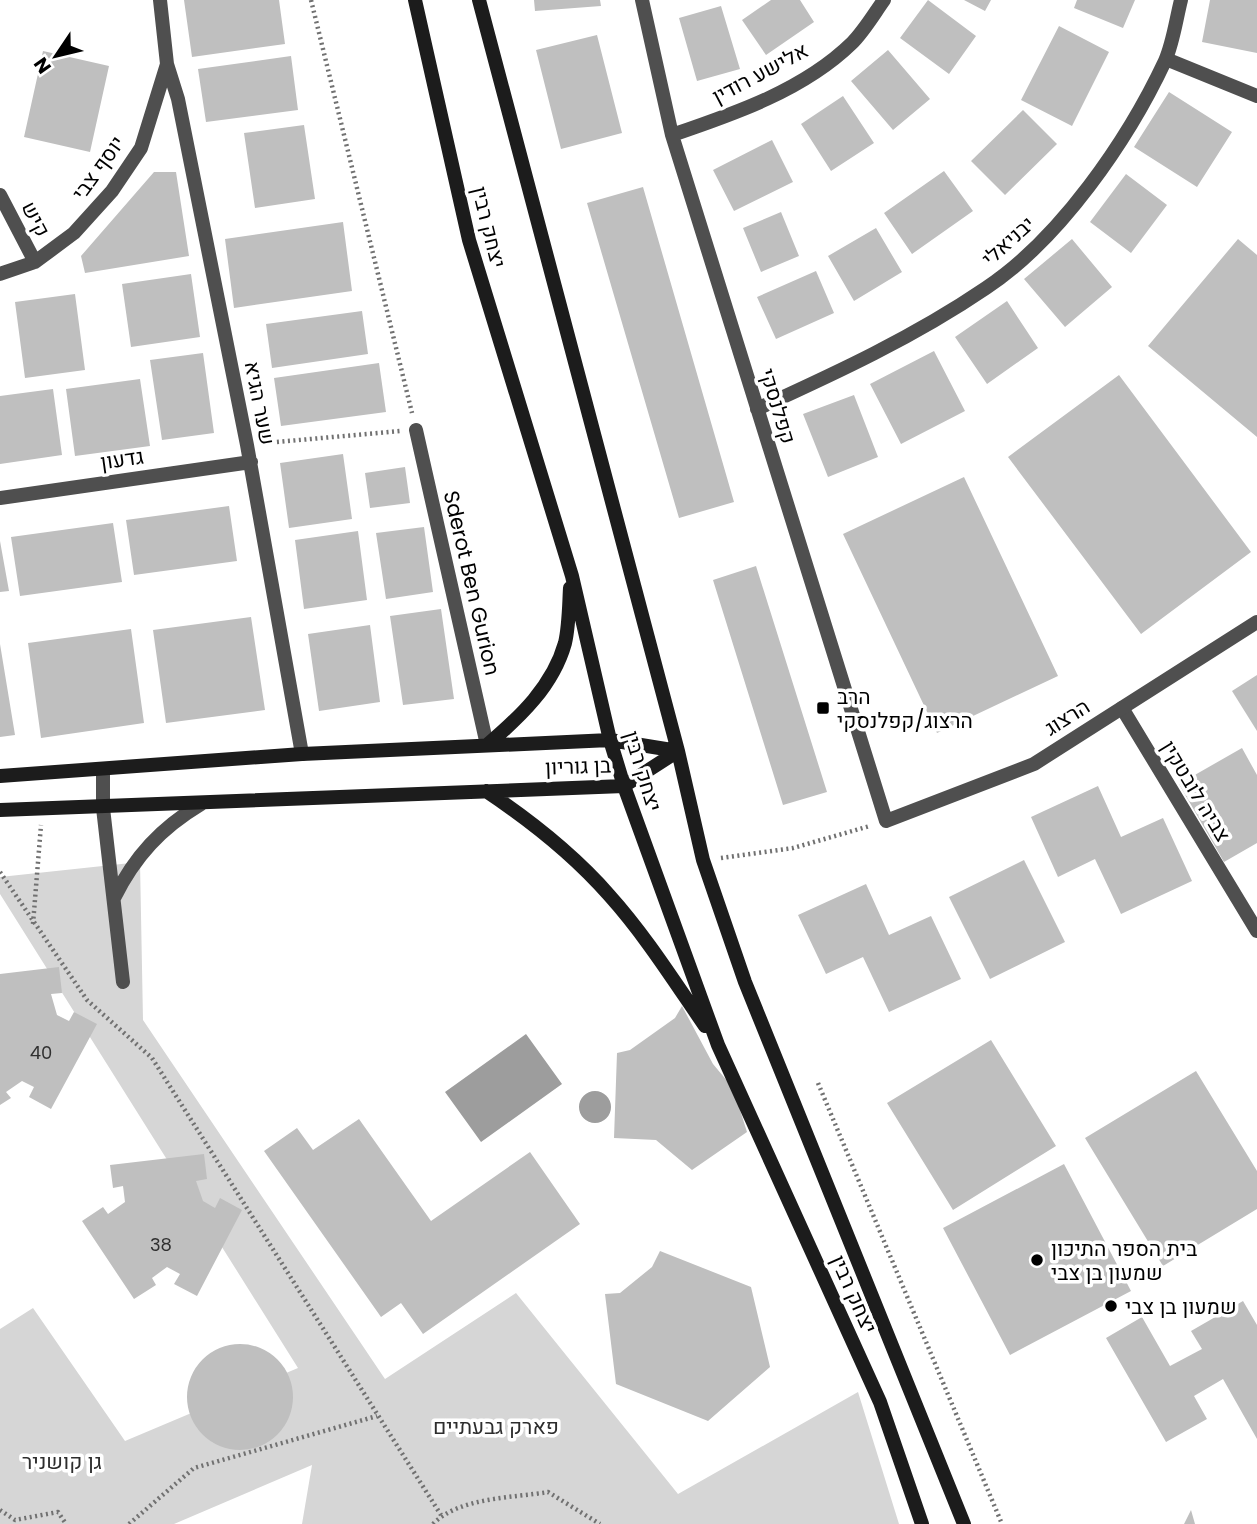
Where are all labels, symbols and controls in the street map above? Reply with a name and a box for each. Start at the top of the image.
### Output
north arrow [21,21,91,91]
street label: אלישע רודין [707,36,813,110]
text: N [27,52,58,79]
street label: יוסף צבי [65,130,131,206]
street label: יצחק רבין [465,183,513,271]
street label: קיש [15,196,57,242]
street label: יבניאלי [975,209,1041,273]
street label: שער הגיא [238,359,282,447]
street label: קפלנסקי [753,365,803,447]
street label: גדעון [98,442,146,476]
street label: Sderot Ben Gurion [437,488,507,678]
place label: הרב הרצוג/קפלנסקי [837,682,973,735]
street label: הרצוג [1039,692,1095,742]
marker: הרב הרצוג/קפלנסקי [815,700,831,716]
street label: יצחק רבין [617,727,669,815]
street label: צביה לובטקין [1154,735,1238,847]
street label: בן גוריון [545,750,611,782]
house number: 40 [30,1040,52,1065]
house number: 38 [150,1232,172,1257]
place label: בית הספר התיכון שמעון בן צבי [1051,1234,1197,1287]
street label: יצחק רבין [824,1250,884,1338]
marker: בית הספר התיכון שמעון בן צבי [1029,1252,1045,1268]
place label: שמעון בן צבי [1125,1292,1237,1321]
marker: שמעון בן צבי [1103,1298,1119,1314]
park label: פארק גבעתיים [433,1412,559,1441]
park label: גן קושניר [22,1447,102,1476]

